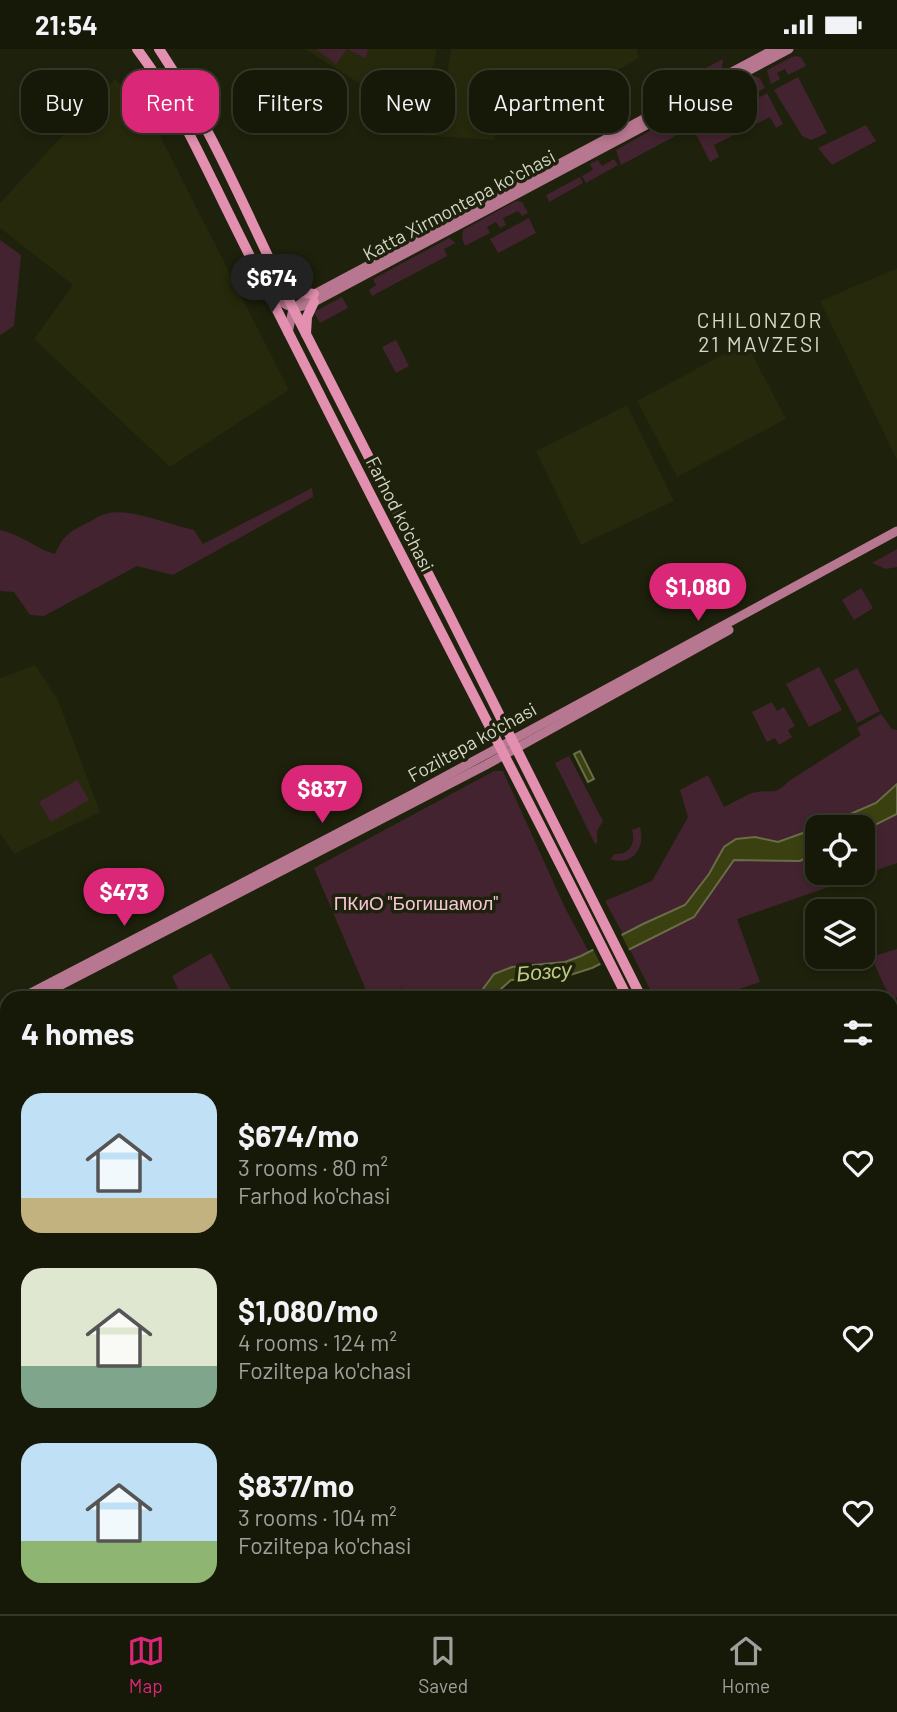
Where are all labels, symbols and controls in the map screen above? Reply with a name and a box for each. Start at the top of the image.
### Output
text: 21:54 [35,9,98,40]
chip: Buy [21,70,108,133]
chip: Rent [122,70,219,133]
chip: Filters [233,70,347,133]
chip: New [361,70,455,133]
chip: Apartment [469,70,629,133]
chip: House [643,70,757,133]
street label: Katta Xirmontepa koʻchasi [359,144,559,265]
pin: $674 [231,254,313,314]
text: $674 [247,263,297,291]
district label: CHILONZOR 21 MAVZESI [697,307,823,356]
street label: Farhod ko'chasi [362,452,439,575]
pin: $1,080 [641,563,755,623]
text: $1,080 [665,572,731,600]
street label: Foziltepa ko'chasi [403,697,540,786]
pin: $837 [281,765,363,825]
text: $837 [297,774,347,802]
map controls [805,815,875,969]
button: locate [805,815,875,885]
pin: $473 [83,869,165,928]
text: $473 [99,877,149,905]
park label: ПКиО "Богишамол" [334,891,498,914]
button: layers [805,899,875,969]
water label: Бозсу [515,956,574,985]
icon: filters [839,1014,877,1052]
text: 4 homes [21,1015,134,1051]
text: $674/mo [238,1117,359,1153]
icon: home [77,1121,161,1205]
icon: heart [839,1144,877,1182]
text: 3 rooms · 80 m² [238,1153,388,1181]
text: Farhod ko'chasi [238,1181,391,1209]
text: $1,080/mo [238,1292,378,1328]
icon: home [77,1296,161,1380]
icon: heart [839,1319,877,1357]
text: 4 rooms · 124 m² [238,1328,397,1356]
text: Foziltepa ko'chasi [238,1356,412,1384]
text: $837/mo [238,1467,354,1503]
icon: home [77,1471,161,1555]
icon: heart [839,1494,877,1532]
text: 3 rooms · 104 m² [238,1503,397,1531]
text: Foziltepa ko'chasi [238,1531,412,1559]
tab: Map [127,1632,165,1697]
tab: Saved [418,1632,468,1697]
tab: Home [722,1632,770,1697]

